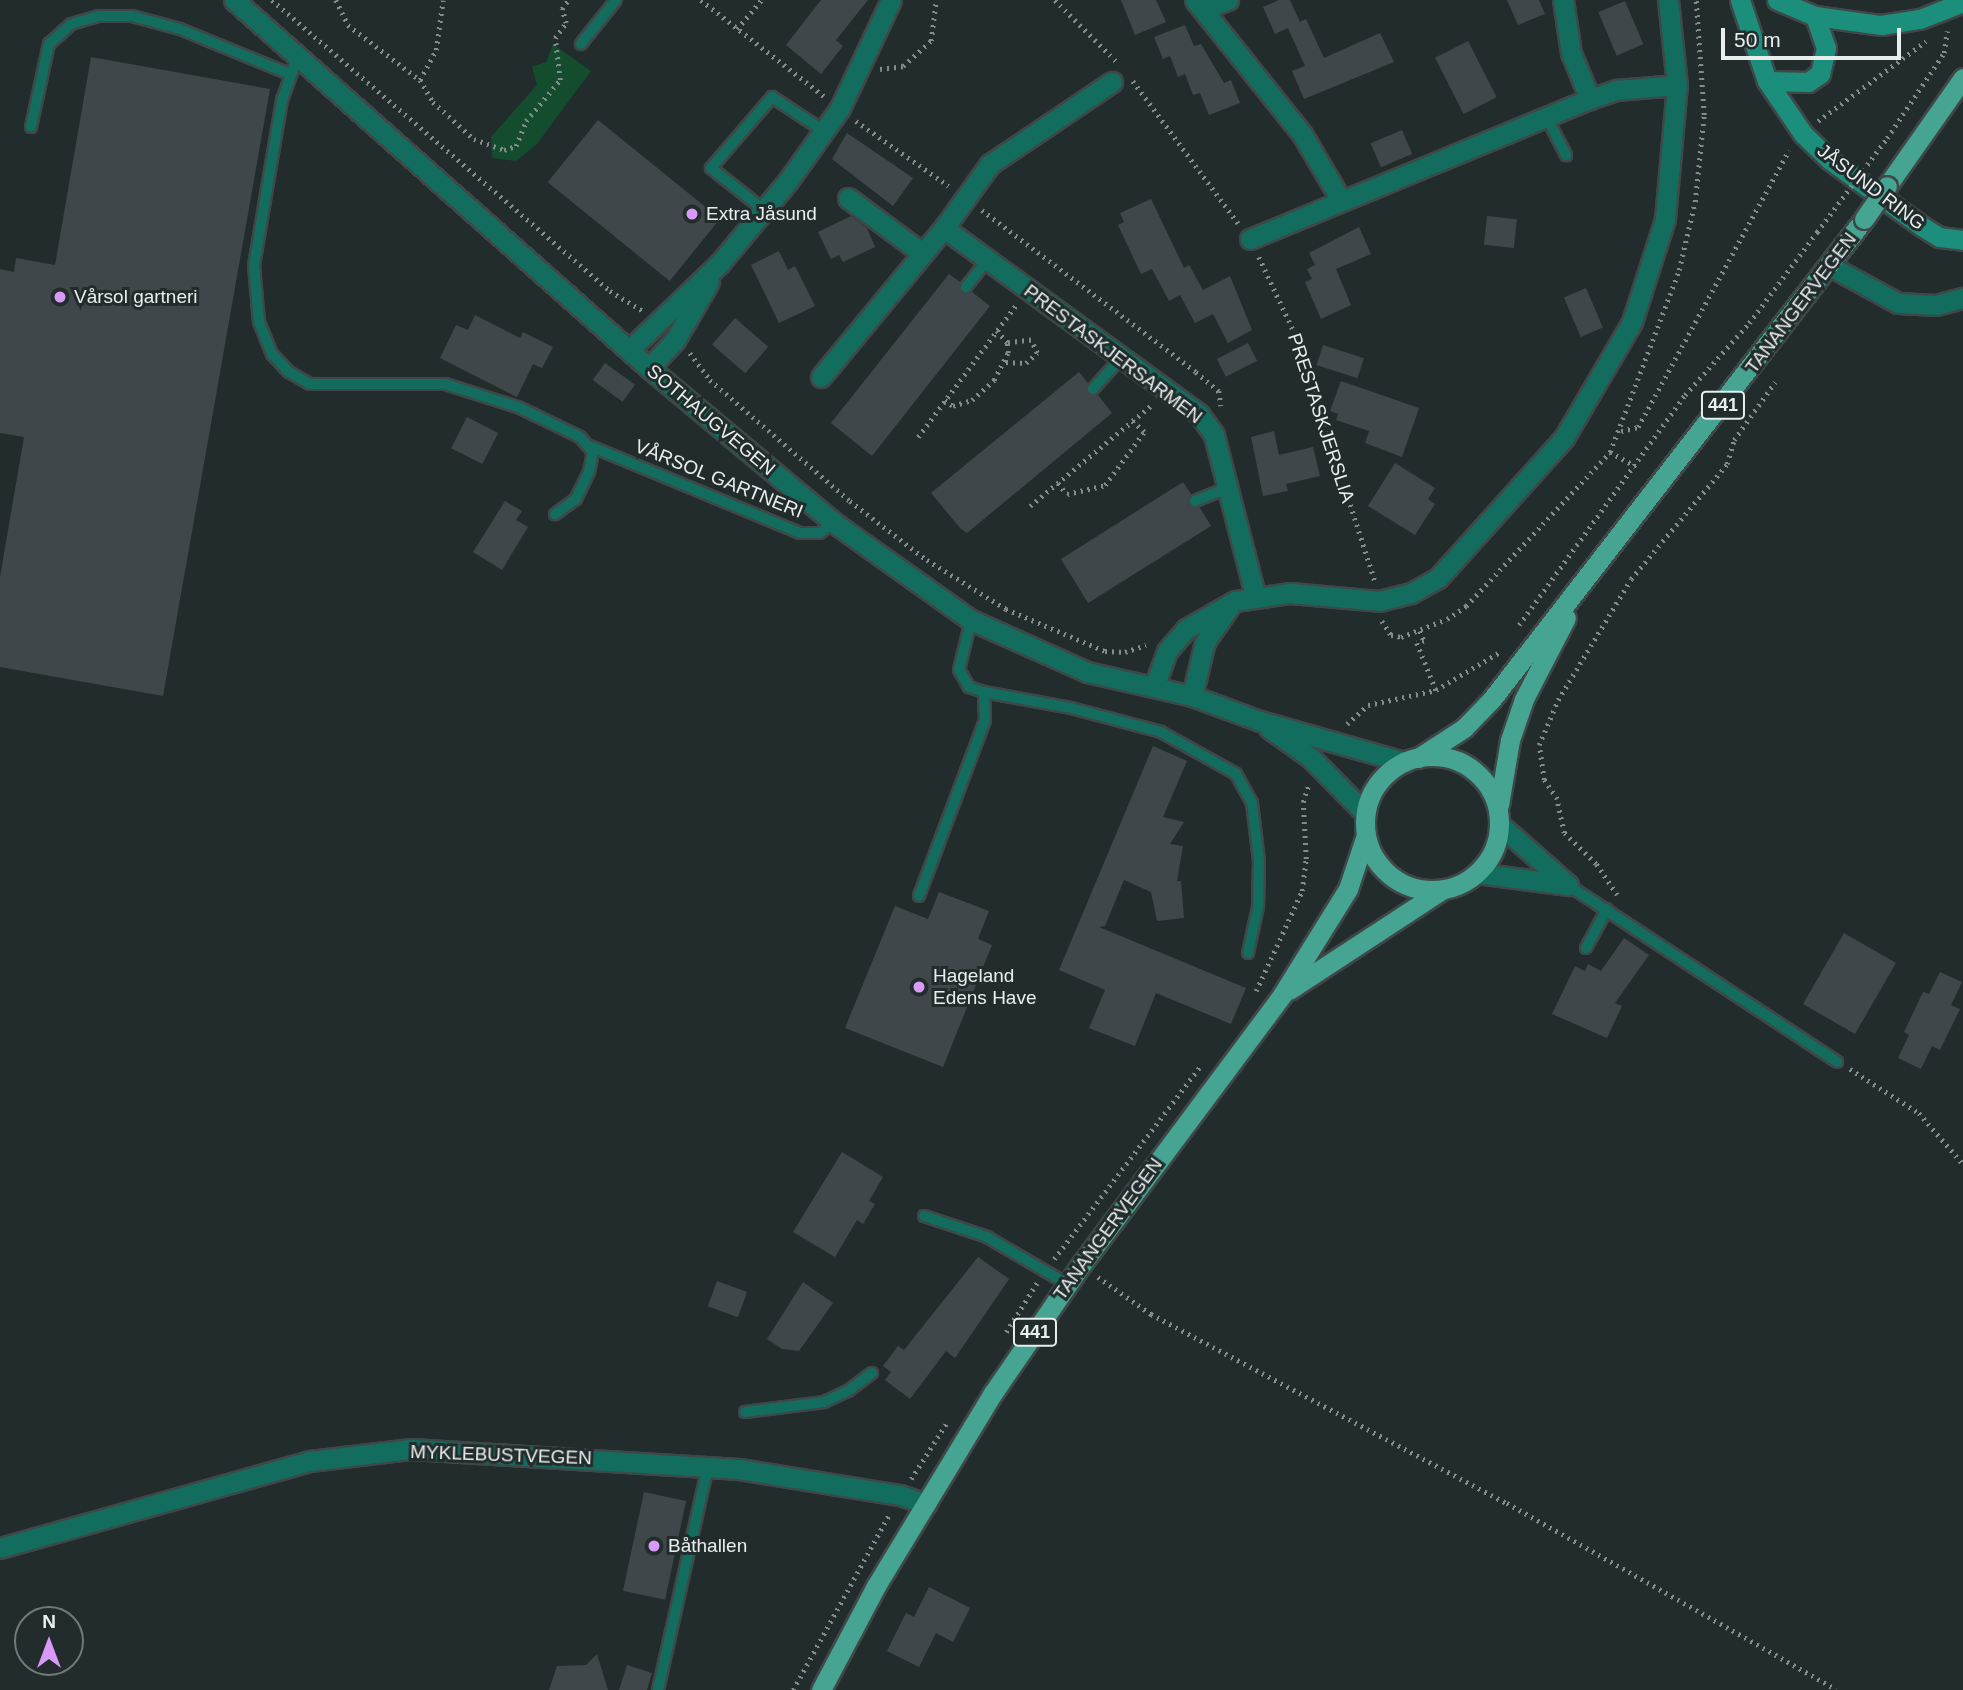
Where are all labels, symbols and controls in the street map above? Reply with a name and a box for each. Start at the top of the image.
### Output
scale bar [1725,14,1905,58]
text: 50 m [1734,28,1781,51]
street label: JÅSUND RING [1813,139,1929,235]
place label: Extra Jåsund [706,203,817,225]
marker: Extra Jåsund [684,206,700,222]
street label: TANANGERVEGEN [1741,228,1861,378]
street label: PRESTASKJERSARMEN [1019,280,1207,428]
place label: Vårsol gartneri [74,286,198,308]
marker: Vårsol gartneri [52,289,68,305]
street label: PRESTASKJERSLIA [1283,330,1359,506]
street label: SOTHAUGVEGEN [642,360,780,480]
road number: 441 [1700,390,1746,419]
street label: VÅRSOL GARTNERI [631,435,807,523]
place label: Hageland Edens Have [933,965,1037,1009]
marker: Hageland Edens Have [911,979,927,995]
street label: TANANGERVEGEN [1049,1153,1167,1305]
road number: 441 [1012,1317,1058,1346]
street label: MYKLEBUSTVEGEN [410,1440,592,1470]
place label: Båthallen [668,1535,747,1557]
marker: Båthallen [646,1538,662,1554]
north arrow [14,1606,84,1676]
text: N [42,1611,56,1632]

